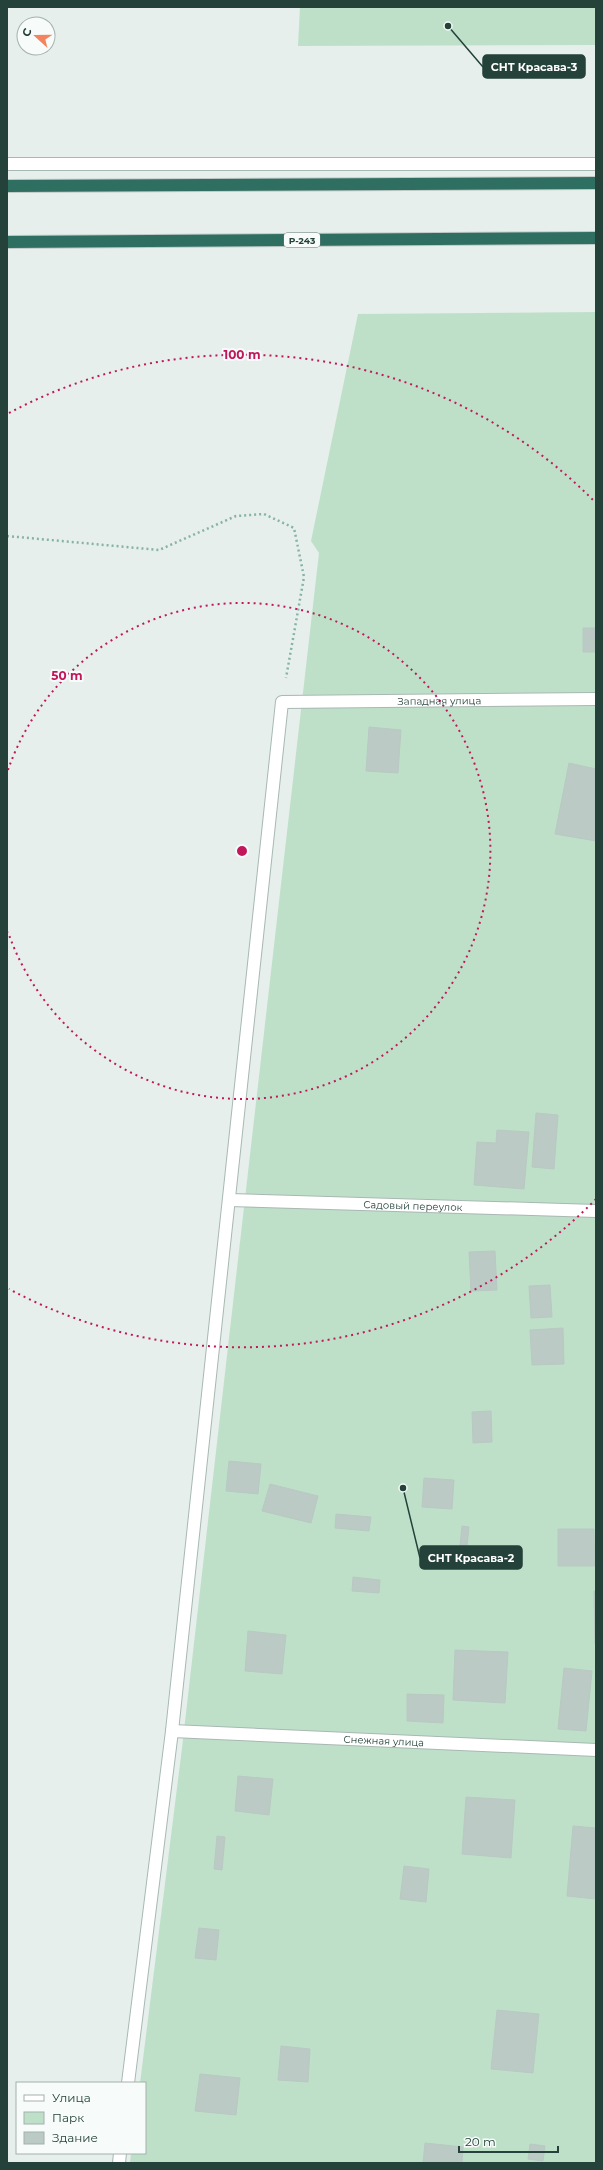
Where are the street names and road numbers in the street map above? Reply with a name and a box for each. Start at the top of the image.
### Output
road number: Р-243 [284,233,320,247]
street label: Западная улица [397,694,481,707]
street label: Садовый переулок [363,1198,463,1213]
street label: Снежная улица [343,1732,424,1749]

